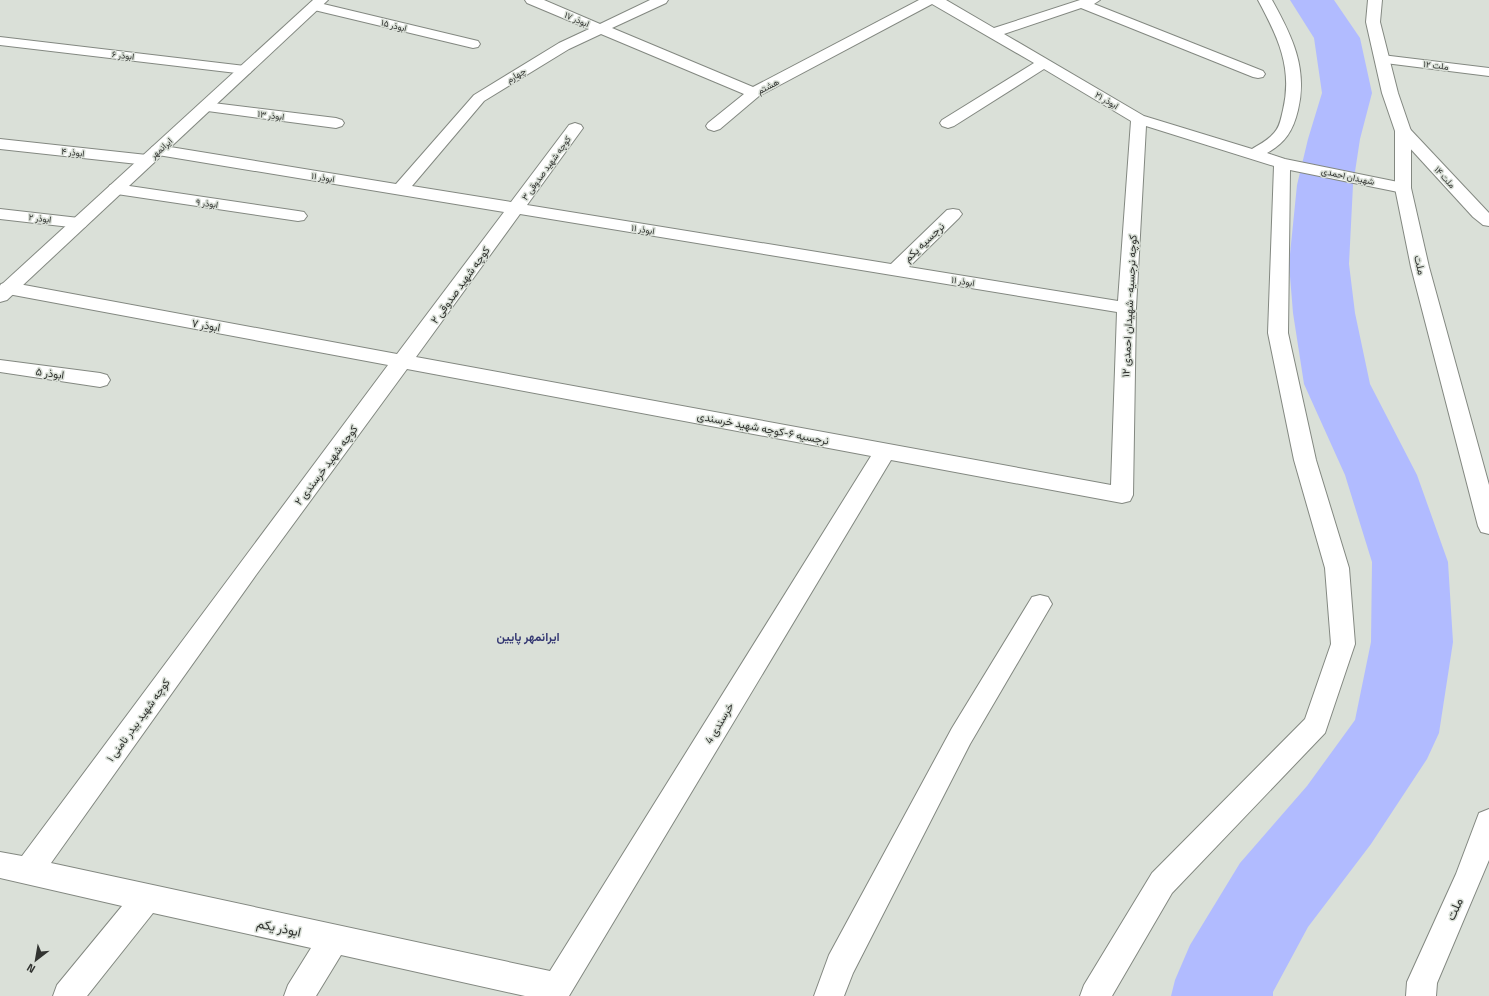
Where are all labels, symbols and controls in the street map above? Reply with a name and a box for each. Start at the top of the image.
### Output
street label: ۱۷ ابوذر [562,8,592,30]
street label: ۱۵ ابوذر [380,16,408,34]
street label: ابوذر ۶ [111,47,135,63]
street label: ۱۲ ملت [1423,57,1450,73]
street label: چهارم [504,64,528,86]
street label: هشتم [755,75,781,97]
street label: ۲۱ ابوذر [1093,88,1121,112]
street label: ۱۳ ابوذر [257,107,285,123]
street label: کوچه شهید صدوقی ۳ [518,133,574,203]
street label: ایرانمهر [146,135,175,162]
street label: ابوذر ۴ [61,144,85,160]
street label: ۱۴ ملت [1431,163,1459,191]
street label: شهیدان احمدی [1320,164,1376,188]
street label: ابوذر ۱۱ [310,169,336,185]
street label: ۹ ابوذر [195,195,219,211]
street label: ۲ ابوذر [28,210,52,226]
street label: نرجسیه یکم [900,218,948,266]
street label: ابوذر ۱۱ [630,221,656,237]
street label: کوچه نرجسیه- شهیدان احمدی ۱۲ [1117,234,1141,378]
street label: کوچه شهید صدوقی ۲ [426,243,494,327]
street label: ملت [1410,254,1430,276]
street label: ابوذر ۱۱ [950,273,976,289]
street label: ۷ ابوذر [191,315,221,335]
street label: ۵ ابوذر [35,363,65,383]
street label: نرجسیه ۶-کوچه شهید خرسندی [696,407,830,449]
street label: کوچه شهید خرسندی ۲ [291,422,362,508]
district label: ایرانمهر پایین [496,627,560,646]
street label: کوچه شهید بیدر نامنی ۱ [102,675,174,765]
street label: خرسندی 4 [700,699,738,747]
street label: ملت [1440,894,1468,924]
street label: ابوذر یکم [255,913,303,941]
north arrow [16,940,56,980]
text: N [23,960,38,977]

